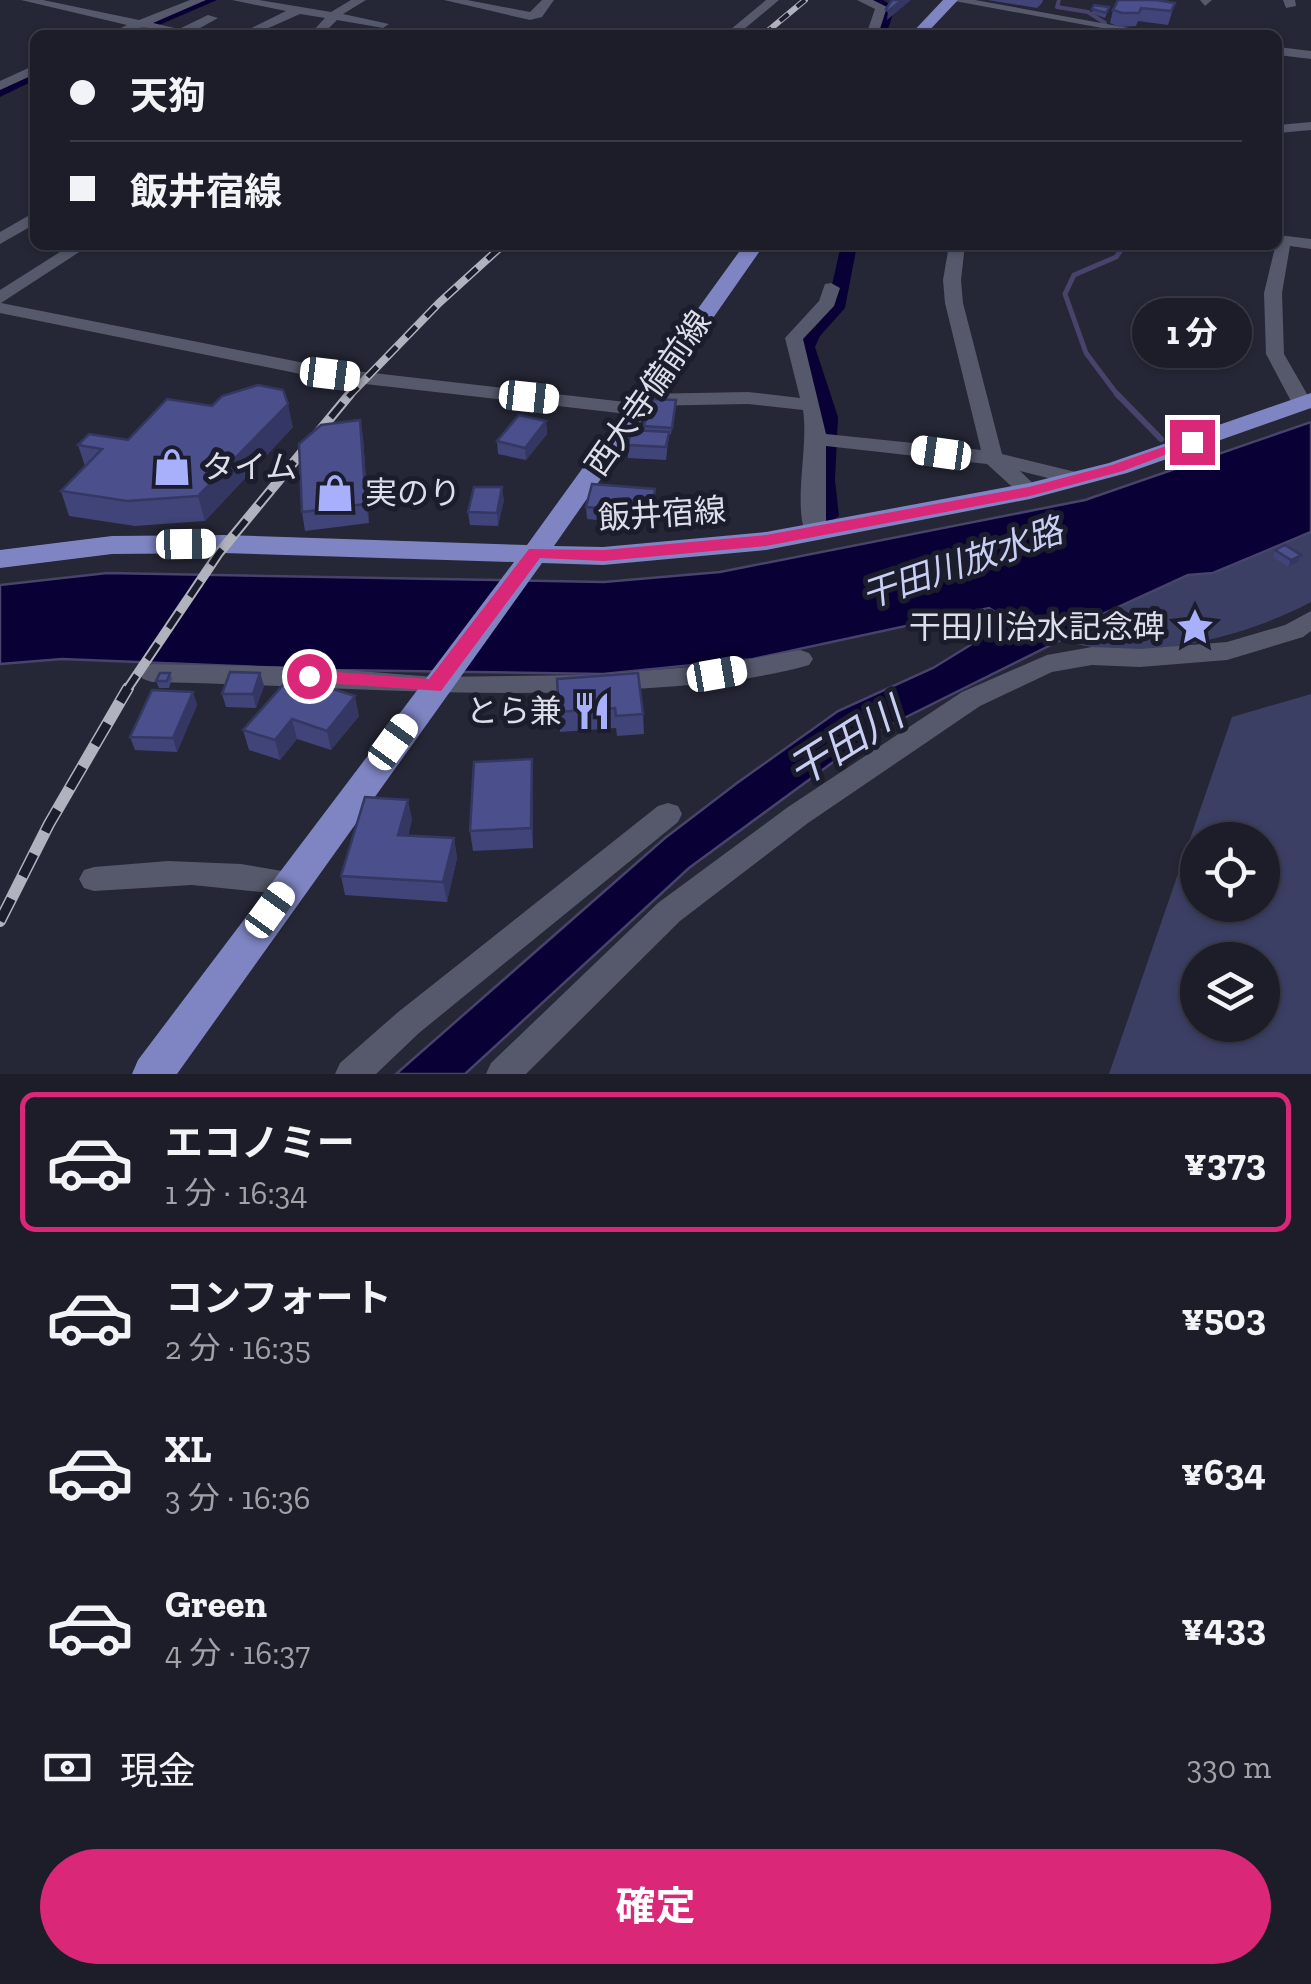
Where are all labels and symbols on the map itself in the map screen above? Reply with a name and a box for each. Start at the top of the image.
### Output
callout: 1 分 [1132,297,1252,367]
street label: 西大寺備前線 [577,303,719,483]
car [298,355,362,393]
car [498,379,560,415]
route end [1170,420,1215,465]
car [909,434,973,472]
shop icon: タイム [151,446,193,488]
place label: タイム [202,448,297,486]
shop icon: 実のり [314,472,356,514]
place label: 実のり [365,474,461,512]
street label: 飯井宿線 [597,491,727,537]
water label: 干田川放水路 [856,508,1071,617]
car [156,528,216,560]
place icon: 干田川治水記念碑 [1174,606,1216,648]
place label: 干田川治水記念碑 [909,608,1165,646]
route start [287,654,332,699]
car [685,654,749,694]
water label: 干田川 [778,685,916,797]
restaurant icon: とら兼 [571,690,613,732]
place label: とら兼 [466,692,562,730]
car [363,709,423,775]
car [240,877,300,943]

